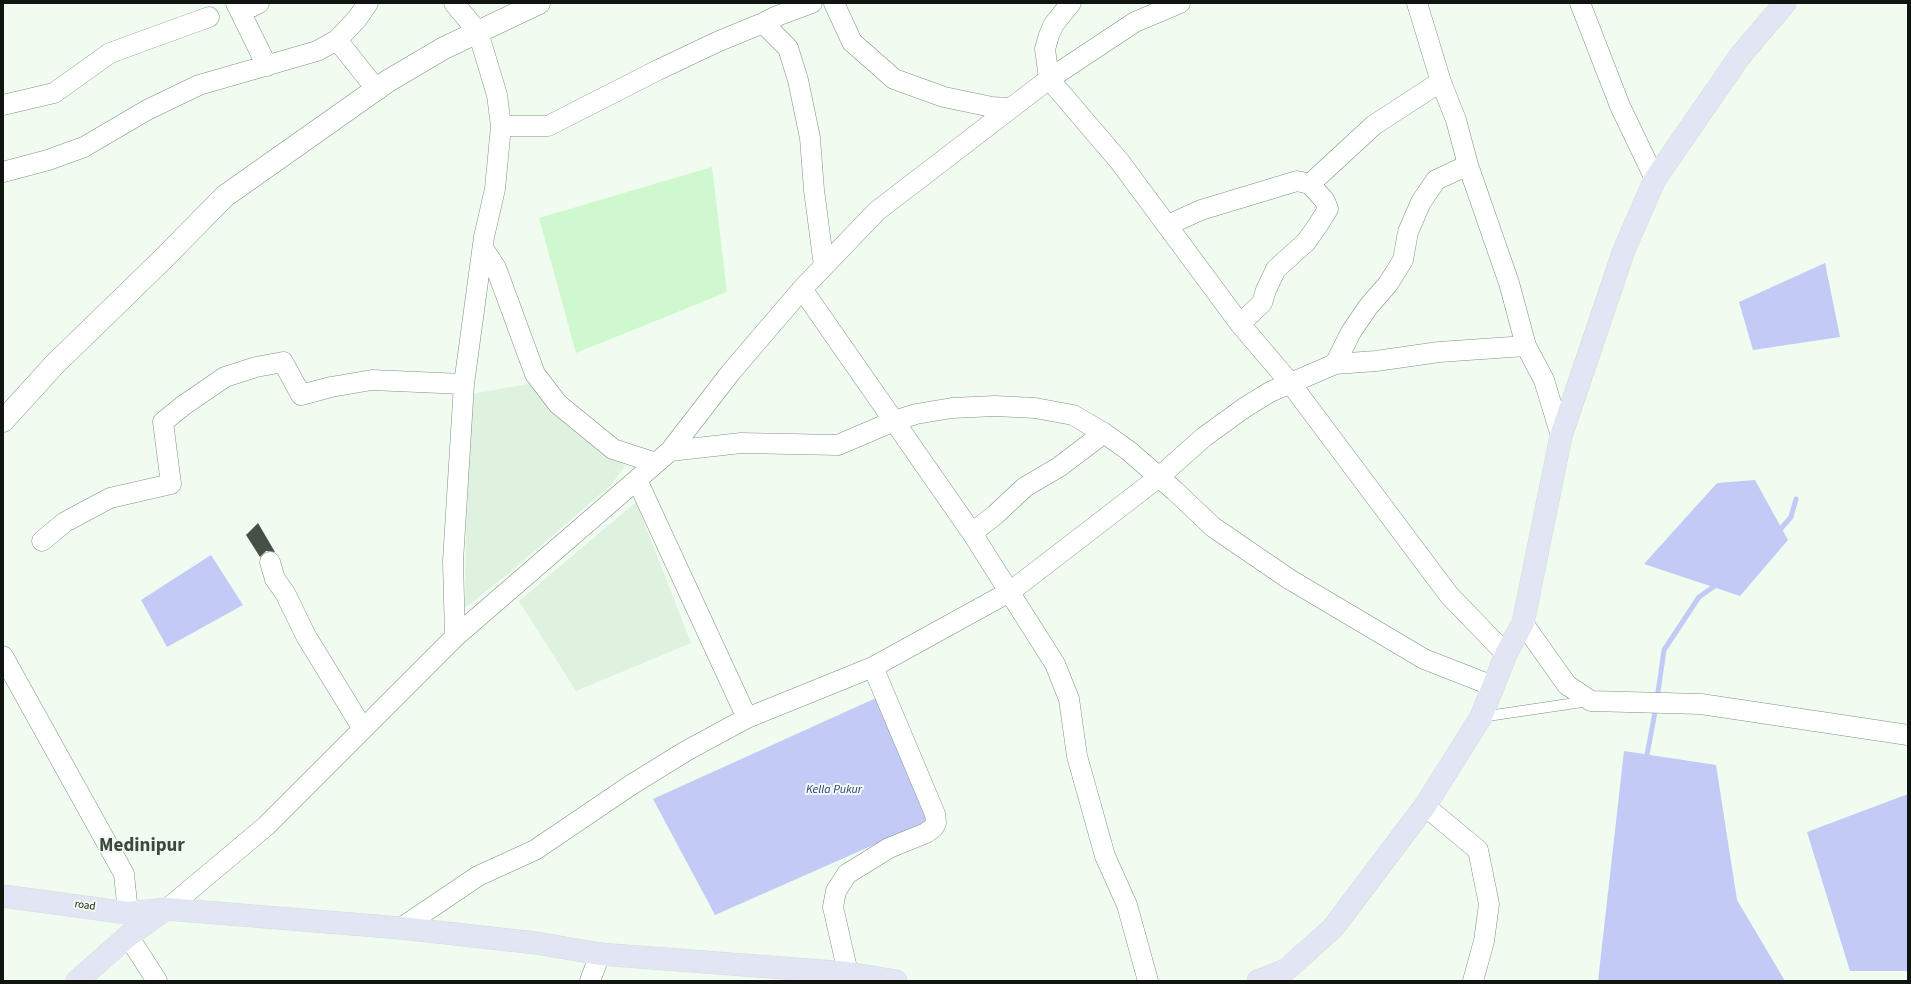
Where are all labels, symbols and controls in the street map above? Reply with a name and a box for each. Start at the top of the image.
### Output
water label: Kella Pukur [806,783,862,797]
district label: Medinipur [99,836,185,858]
street label: road [74,898,96,914]

